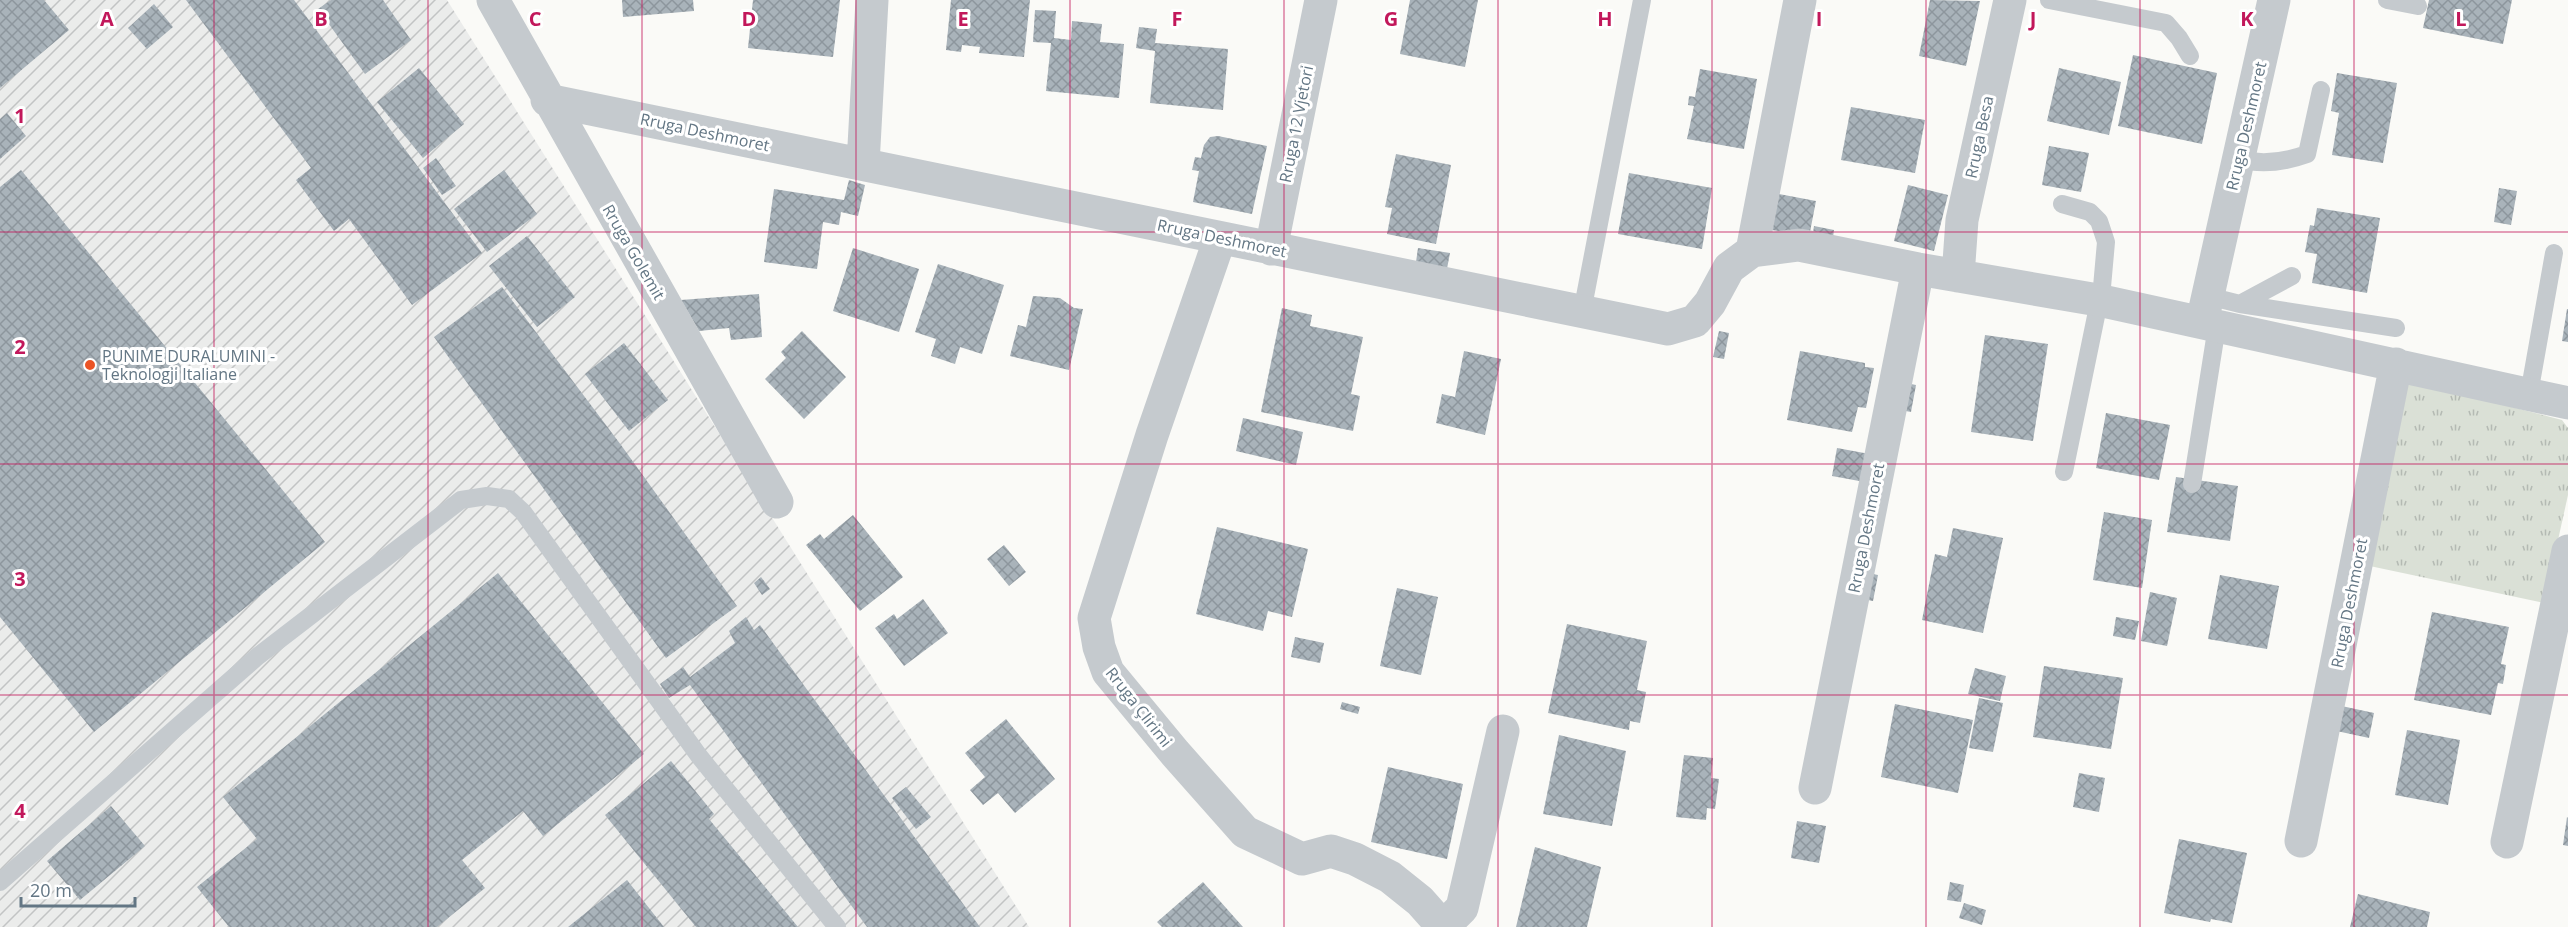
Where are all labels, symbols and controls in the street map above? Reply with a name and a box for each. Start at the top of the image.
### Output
text: A [100,5,114,32]
text: B [314,5,328,32]
text: C [529,5,542,32]
text: D [742,5,756,32]
text: E [957,5,969,32]
text: F [1172,5,1182,32]
text: G [1384,5,1398,32]
text: H [1597,5,1613,32]
text: I [1816,5,1822,32]
text: J [2028,5,2036,32]
text: K [2240,5,2254,32]
text: L [2455,5,2467,32]
street label: Rruga Deshmoret [2220,59,2272,193]
street label: Rruga 12 Vjetori [1274,64,1318,184]
street label: Rruga Besa [1960,94,1998,180]
text: 1 [14,102,26,129]
street label: Rruga Deshmoret [638,108,772,157]
street label: Rruga Golemit [598,200,670,304]
street label: Rruga Deshmoret [1155,214,1289,263]
text: 2 [14,333,26,360]
place label: PUNIME DURALUMINI - Teknologji Italiane [102,345,275,385]
marker: PUNIME DURALUMINI - Teknologji Italiane [83,358,97,372]
street label: Rruga Deshmoret [1843,461,1889,595]
street label: Rruga Deshmoret [2326,536,2372,670]
text: 3 [14,565,26,592]
street label: Rruga Çlirimi [1101,663,1177,751]
text: 4 [14,797,26,824]
scale bar [21,870,135,908]
text: 20 m [30,878,72,902]

